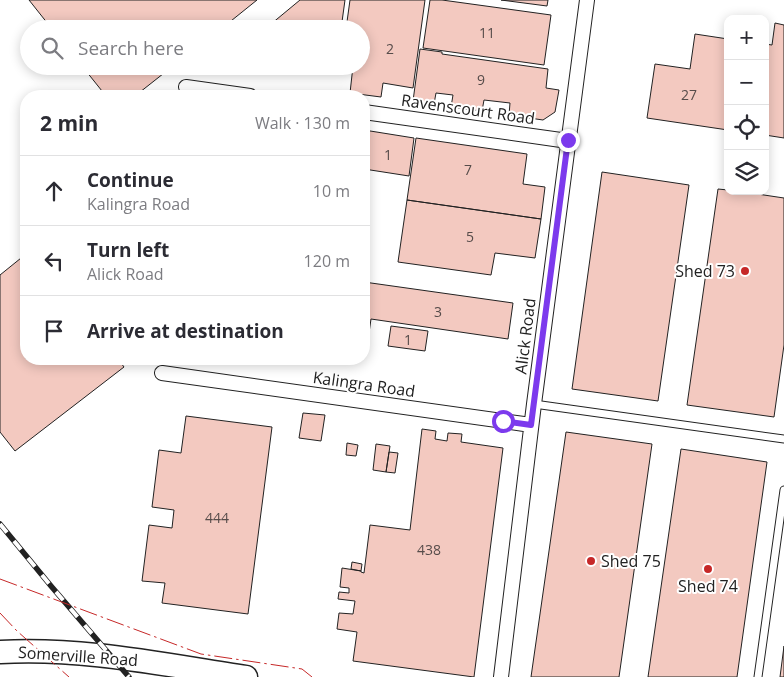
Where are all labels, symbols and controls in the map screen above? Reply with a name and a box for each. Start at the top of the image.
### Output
map controls [724,15,769,195]
button: + [724,15,769,60]
search box [20,20,370,75]
house number: 11 [479,23,495,42]
icon: search [38,34,66,62]
text: Search here [78,35,184,61]
house number: 2 [386,39,394,58]
button: − [724,60,769,105]
house number: 9 [477,70,485,89]
house number: 27 [681,85,697,104]
street label: Ravenscourt Road [400,89,536,129]
button: locate [724,105,769,150]
text: 2 min [40,109,98,137]
text: Walk · 130 m [255,112,350,134]
route end [557,129,580,152]
house number: 1 [384,145,392,164]
button: layers [724,150,769,195]
house number: 7 [464,160,472,179]
text: Continue [87,167,174,193]
icon: ahead [40,177,68,205]
text: 10 m [313,180,350,202]
text: Kalingra Road [87,193,190,215]
house number: 5 [466,227,474,246]
text: Turn left [87,237,169,263]
icon: left [40,247,68,275]
text: 120 m [304,250,350,272]
place label: Shed 73 [675,260,735,282]
text: Alick Road [87,263,164,285]
marker: Shed 73 [739,265,751,277]
street label: Alick Road [509,297,541,375]
house number: 3 [434,302,442,321]
icon: arrive [40,317,68,345]
text: Arrive at destination [87,318,284,344]
house number: 1 [404,330,412,349]
street label: Kalingra Road [311,366,417,402]
route start [492,410,515,433]
house number: 444 [205,508,229,527]
house number: 438 [417,540,441,559]
place label: Shed 75 [601,550,661,572]
marker: Shed 75 [585,555,597,567]
marker: Shed 74 [702,563,714,575]
place label: Shed 74 [678,575,738,597]
street label: Somerville Road [17,641,139,671]

